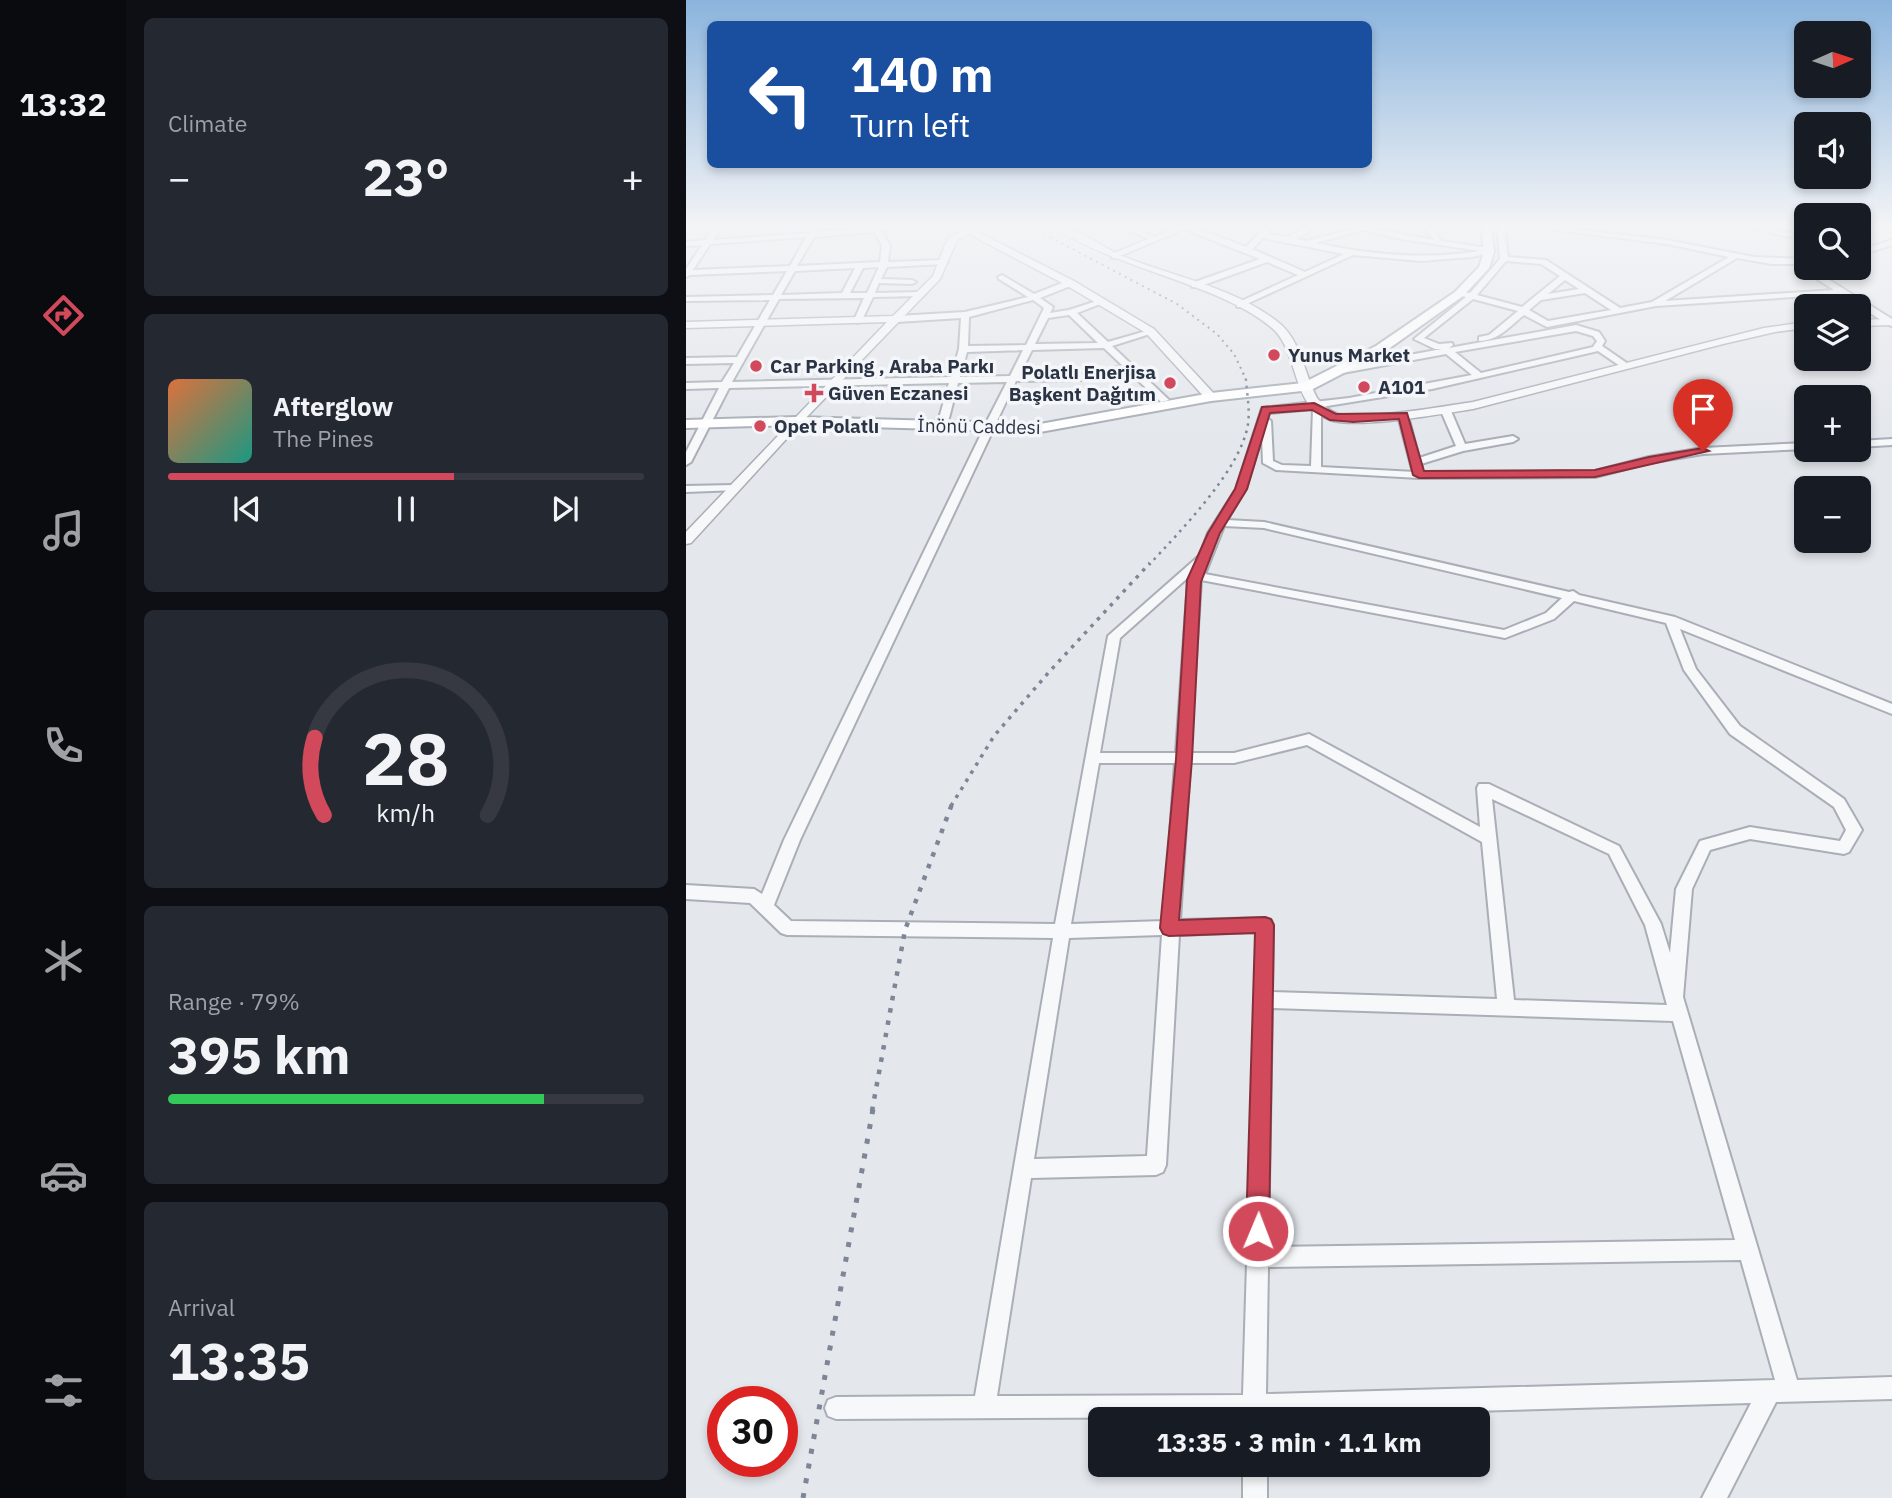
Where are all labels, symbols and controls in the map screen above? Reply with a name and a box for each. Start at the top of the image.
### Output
north arrow [1794,21,1871,98]
map controls [1794,21,1871,553]
text: 140 m [850,42,994,105]
icon: left [735,49,826,140]
text: 13:32 [19,83,107,125]
text: Turn left [850,104,970,146]
text: Climate [168,108,247,138]
button: sound [1794,112,1871,189]
text: 23° [363,143,449,210]
text: − [168,153,191,202]
text: + [621,153,644,202]
button: search [1794,203,1871,280]
icon: directions [39,291,88,340]
button: layers [1794,294,1871,371]
place label: Yunus Market [1288,343,1410,367]
marker: Yunus Market [1266,347,1282,363]
place label: Car Parking , Araba Parkı [770,354,994,378]
marker: Car Parking , Araba Parkı [748,358,764,374]
place label: Polatlı Enerjisa Başkent Dağıtım [1009,360,1156,406]
marker: Polatlı Enerjisa Başkent Dağıtım [1162,375,1178,391]
place label: A101 [1378,375,1426,399]
marker: A101 [1356,379,1372,395]
pin [1673,379,1733,451]
place label: Güven Eczanesi [828,381,968,405]
marker: Güven Eczanesi [806,385,822,401]
button: + [1794,385,1871,462]
text: Afterglow [273,389,393,423]
icon: arrive [1684,390,1722,428]
street label: İnönü Caddesi [917,413,1041,439]
place label: Opet Polatlı [774,414,879,438]
marker: Opet Polatlı [752,418,768,434]
text: The Pines [273,423,374,453]
button: − [1794,476,1871,553]
icon: previous [228,490,266,528]
icon: pause [387,490,425,528]
icon: next [546,490,584,528]
icon: music [39,506,88,555]
text: 28 [362,710,450,805]
icon: phone [39,721,88,770]
text: km/h [377,796,435,829]
icon: climate [39,936,88,985]
text: Range · 79% [168,986,300,1016]
text: 395 km [168,1021,350,1088]
icon: car [39,1151,88,1200]
position arrow [1221,1194,1295,1268]
text: Arrival [168,1292,235,1322]
text: 13:35 [168,1327,310,1394]
icon: filters [39,1366,88,1415]
speed limit sign: 30 [707,1386,798,1477]
text: 13:35 · 3 min · 1.1 km [1156,1425,1422,1459]

